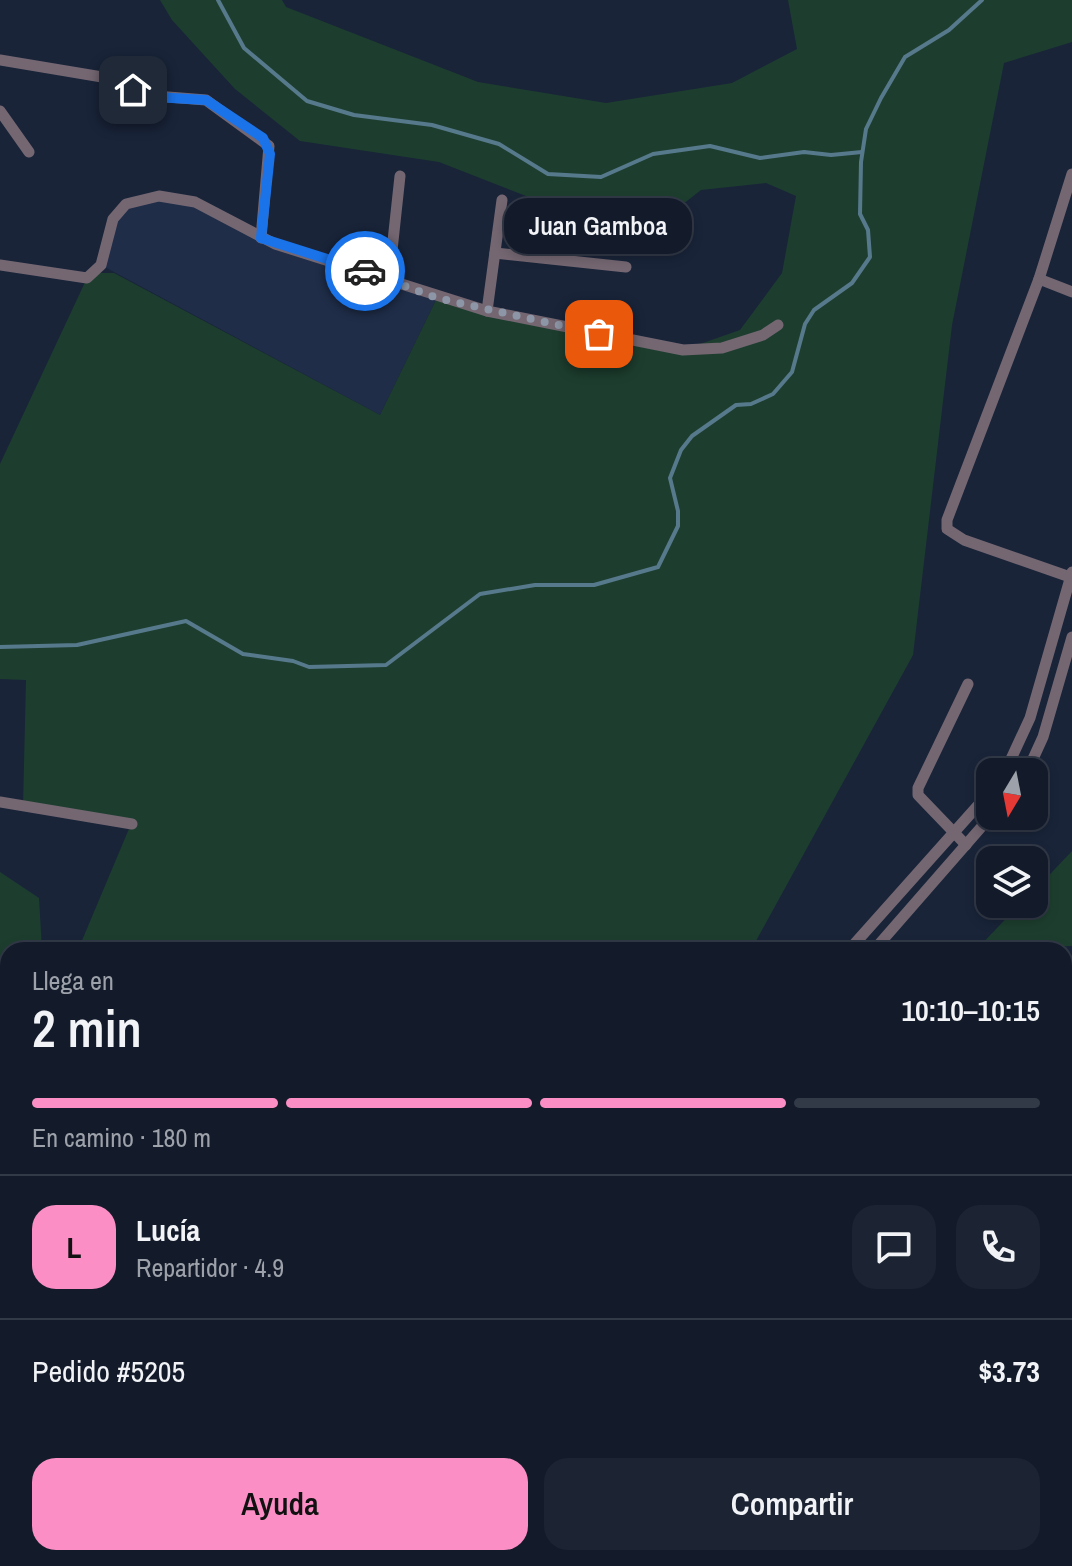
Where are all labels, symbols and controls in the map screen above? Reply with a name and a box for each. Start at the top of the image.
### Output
pin [99,56,167,124]
icon: home [111,68,155,112]
callout: Juan Gamboa [505,198,693,254]
text: Juan Gamboa [529,208,667,243]
courier [325,231,405,311]
icon: car [343,249,387,293]
pin [565,300,633,368]
icon: bag [577,312,621,356]
north arrow [976,758,1048,830]
map controls [976,758,1048,918]
button: layers [976,846,1048,918]
text: Llega en [32,963,114,998]
text: 10:10–10:15 [901,990,1040,1030]
text: 2 min [32,993,142,1063]
text: En camino · 180 m [32,1120,211,1155]
button: chat [852,1205,936,1289]
button: phone [956,1205,1040,1289]
text: Lucía [136,1210,200,1250]
text: L [66,1227,82,1267]
text: Repartidor · 4.9 [136,1250,284,1285]
text: Pedido #5205 [32,1351,185,1391]
text: $3.73 [978,1351,1040,1391]
button: Ayuda [32,1458,528,1550]
button: Compartir [544,1458,1040,1550]

